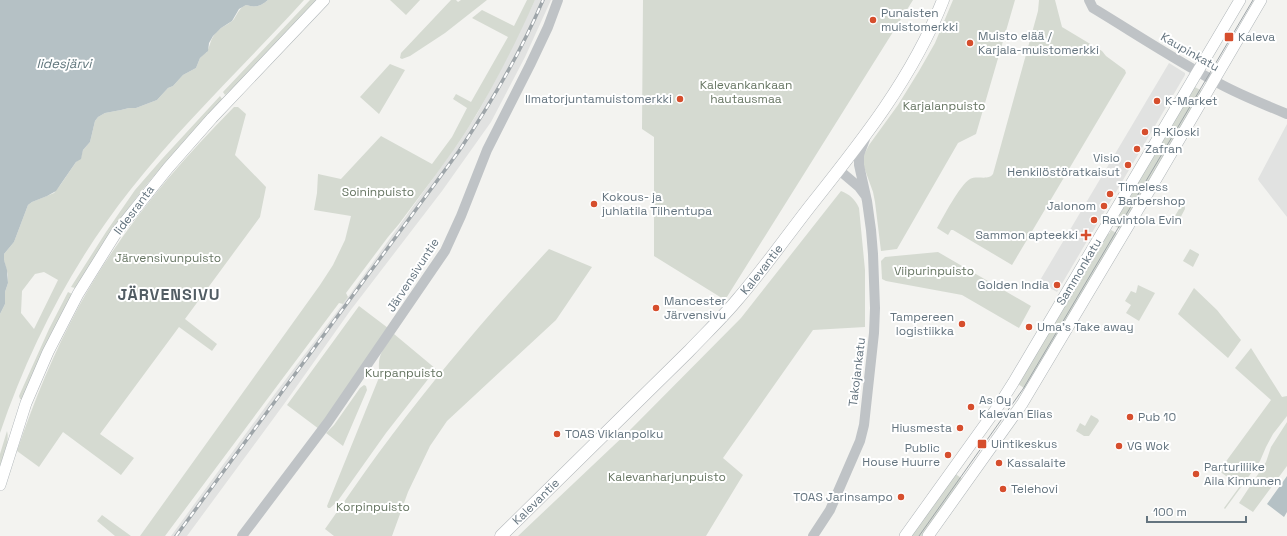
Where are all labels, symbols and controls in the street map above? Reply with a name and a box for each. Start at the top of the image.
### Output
place label: Punaisten muistomerkki [881,5,958,35]
marker: Punaisten muistomerkki [868,15,878,25]
place label: Muisto elää / Karjala-muistomerkki [978,28,1099,58]
street label: Kaupinkatu [1158,29,1222,75]
place label: Kaleva [1238,29,1275,45]
marker: Kaleva [1223,31,1235,43]
marker: Muisto elää / Karjala-muistomerkki [965,38,975,48]
water label: Iidesjärvi [36,55,93,72]
park label: Kalevankankaan hautausmaa [700,77,792,107]
place label: Ilmatorjuntamuistomerkki [525,91,672,107]
place label: K-Market [1165,93,1218,109]
marker: Ilmatorjuntamuistomerkki [675,94,685,104]
marker: K-Market [1152,96,1162,106]
park label: Karjalanpuisto [903,98,985,114]
place label: R-Kioski [1153,124,1199,140]
marker: R-Kioski [1140,127,1150,137]
place label: Zafran [1145,141,1182,157]
marker: Zafran [1132,144,1142,154]
place label: Visio Henkilöstöratkaisut [1007,150,1120,180]
marker: Visio Henkilöstöratkaisut [1123,160,1133,170]
place label: Timeless Barbershop [1118,179,1186,209]
street label: Iidesranta [110,182,158,238]
park label: Soininpuisto [342,184,414,200]
place label: Kokous- ja juhlatila Tilhentupa [601,189,712,219]
marker: Timeless Barbershop [1105,189,1115,199]
place label: Jalonom [1047,198,1096,214]
marker: Kokous- ja juhlatila Tilhentupa [589,199,599,209]
marker: Jalonom [1099,201,1109,211]
place label: Ravintola Evin [1102,212,1182,228]
marker: Ravintola Evin [1089,215,1099,225]
place label: Sammon apteekki [975,227,1078,243]
marker: Sammon apteekki [1081,230,1091,240]
street label: Järvensivuntie [383,235,443,315]
street label: Sammonkatu [1053,236,1105,308]
street label: Kalevantie [737,241,786,298]
park label: Järvensivunpuisto [115,250,221,266]
park label: Viipurinpuisto [894,263,974,279]
place label: Golden India [978,277,1049,293]
marker: Golden India [1052,280,1062,290]
district label: JÄRVENSIVU [117,284,221,305]
place label: Mancester Järvensivu [664,293,727,323]
marker: Mancester Järvensivu [651,303,661,313]
place label: Tampereen logistiikka [890,309,954,339]
marker: Tampereen logistiikka [957,319,967,329]
place label: Uma's Take away [1037,319,1134,335]
marker: Uma's Take away [1024,322,1034,332]
street label: Takojankatu [845,337,869,407]
park label: Kurpanpuisto [365,365,443,381]
place label: As Oy Kalevan Elias [979,392,1052,422]
marker: As Oy Kalevan Elias [966,402,976,412]
place label: Pub 10 [1138,409,1176,425]
marker: Pub 10 [1125,412,1135,422]
place label: Hiusmesta [892,420,952,436]
marker: Hiusmesta [955,423,965,433]
place label: TOAS Viklanpolku [565,426,663,442]
marker: TOAS Viklanpolku [552,429,562,439]
place label: Uintikeskus [991,436,1057,452]
marker: Uintikeskus [976,438,988,450]
place label: VG Wok [1127,438,1170,454]
place label: Public House Huurre [862,440,940,470]
marker: VG Wok [1114,441,1124,451]
marker: Public House Huurre [943,450,953,460]
place label: Kassalaite [1007,455,1066,471]
marker: Kassalaite [994,458,1004,468]
place label: Parturiliike Aila Kinnunen [1204,459,1281,489]
park label: Kalevanharjunpuisto [608,469,726,485]
marker: Parturiliike Aila Kinnunen [1191,469,1201,479]
street label: Kalevantie [509,475,563,528]
place label: Telehovi [1011,481,1058,497]
marker: Telehovi [998,484,1008,494]
place label: TOAS Jarinsampo [793,489,893,505]
marker: TOAS Jarinsampo [896,492,906,502]
scale bar [1147,498,1246,524]
park label: Korpinpuisto [336,499,410,515]
text: 100 m [1153,504,1187,520]

